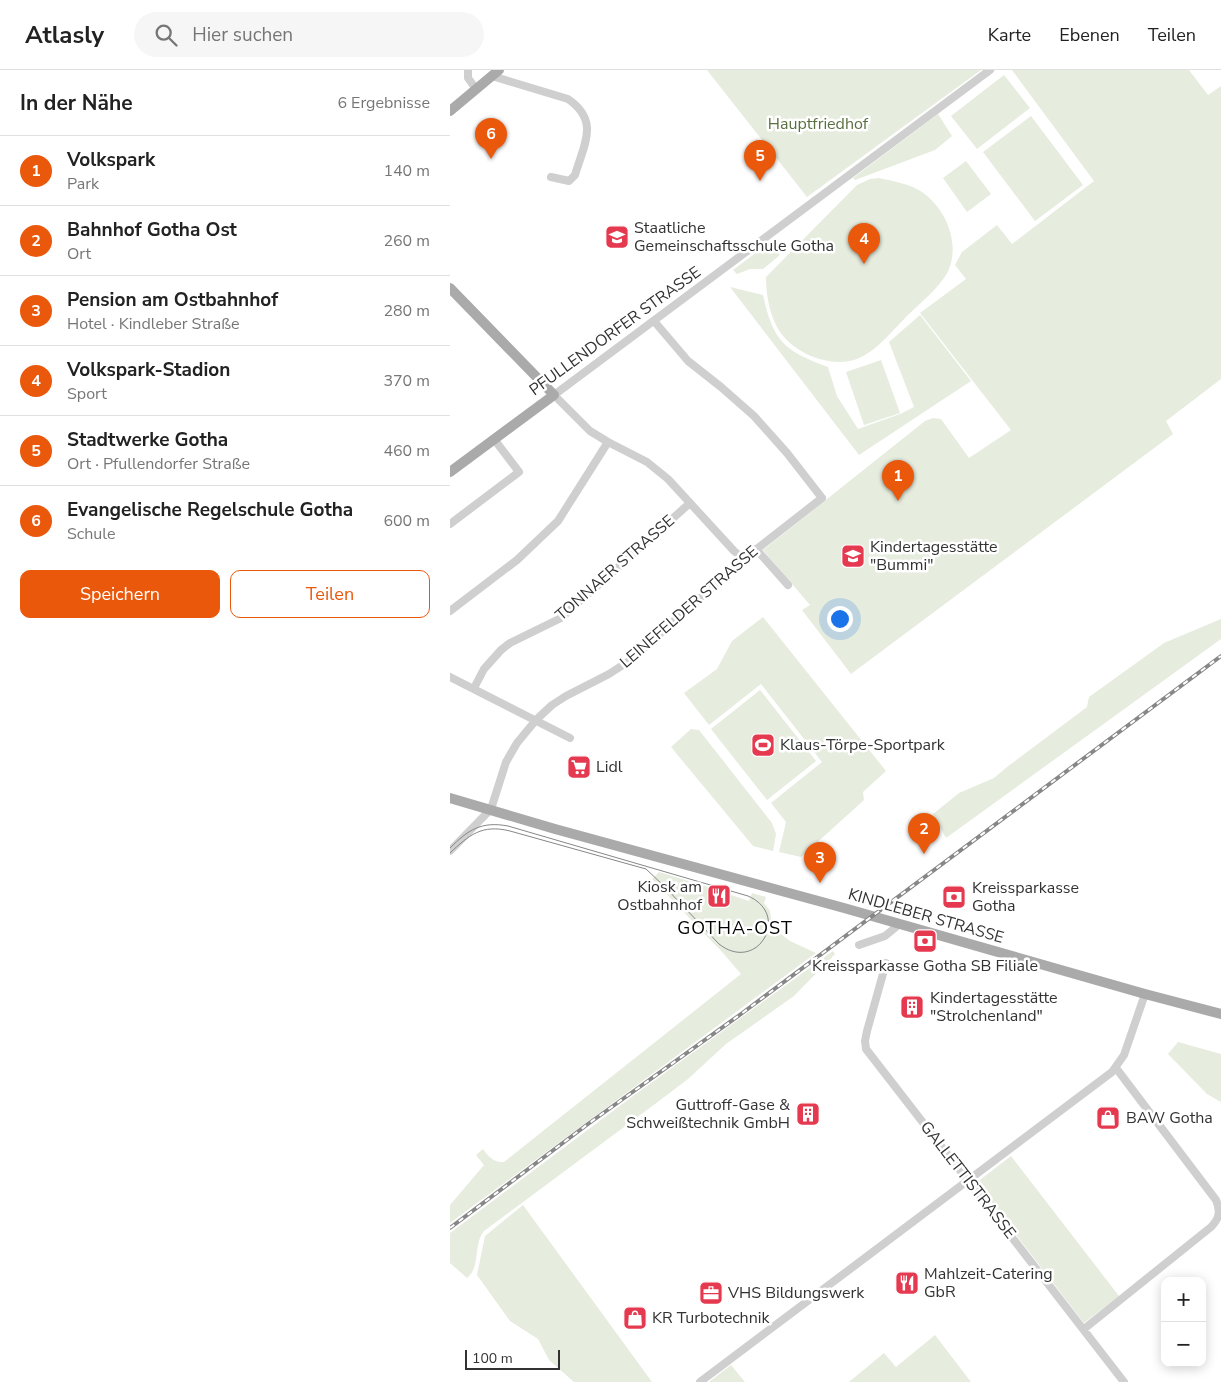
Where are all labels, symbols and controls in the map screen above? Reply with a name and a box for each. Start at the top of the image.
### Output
search box [134,12,484,57]
text: Atlasly [25,19,104,51]
icon: search [152,21,180,49]
text: Hier suchen [192,22,293,48]
text: Karte [988,23,1031,47]
text: Ebenen [1059,23,1120,47]
text: Teilen [1148,23,1196,47]
text: In der Nähe [20,89,133,117]
text: 6 Ergebnisse [337,92,430,114]
park label: Hauptfriedhof [768,113,869,135]
pin: 6 [475,118,507,159]
pin: 5 [744,140,776,181]
text: Volkspark [67,147,155,173]
text: 1 [31,160,41,182]
text: 140 m [383,160,430,182]
text: Park [67,173,99,195]
text: Bahnhof Gotha Ost [67,217,237,243]
place label: Staatliche Gemeinschaftsschule Gotha [634,217,834,257]
pin: 4 [848,223,880,264]
school or university icon: Staatliche Gemeinschaftsschule Gotha [604,224,630,250]
text: 2 [31,230,41,252]
text: 260 m [383,230,430,252]
text: Ort [67,243,91,265]
street label: PFULLENDORFER STRASSE [525,261,705,401]
text: Pension am Ostbahnhof [67,287,278,313]
text: 3 [31,300,41,322]
text: 280 m [383,300,430,322]
text: Hotel · Kindleber Straße [67,313,240,335]
text: Volkspark-Stadion [67,357,230,383]
text: 4 [31,370,41,392]
text: 370 m [383,370,430,392]
text: Sport [67,383,107,405]
text: Stadtwerke Gotha [67,427,228,453]
text: 5 [31,440,41,462]
text: 460 m [383,440,430,462]
text: Ort · Pfullendorfer Straße [67,453,250,475]
pin: 1 [882,460,914,501]
text: Evangelische Regelschule Gotha [67,497,353,523]
text: 6 [31,510,41,532]
text: 600 m [383,510,430,532]
street label: TONNAER STRASSE [551,510,679,626]
text: Schule [67,523,115,545]
place label: Kindertagesstätte "Bummi" [870,536,998,576]
street label: LEINEFELDER STRASSE [615,541,763,673]
school or university icon: Kindertagesstätte "Bummi" [840,543,866,569]
button: Speichern [20,570,220,618]
button: Teilen [230,570,430,618]
your location [827,606,853,632]
sports icon: Klaus-Törpe-Sportpark [750,732,776,758]
place label: Klaus-Törpe-Sportpark [780,734,946,756]
supermarket icon: Lidl [566,754,592,780]
place label: Lidl [596,756,623,778]
pin: 2 [908,813,940,854]
pin: 3 [804,842,836,883]
place label: Kiosk am Ostbahnhof [617,876,703,916]
place label: Kreissparkasse Gotha [972,877,1079,917]
restaurant icon: Kiosk am Ostbahnhof [706,883,732,909]
street label: KINDLEBER STRASSE [846,883,1006,949]
bank icon: Kreissparkasse Gotha [941,884,967,910]
district label: GOTHA-OST [677,916,793,940]
bank icon: Kreissparkasse Gotha SB Filiale [912,928,938,954]
place label: Kreissparkasse Gotha SB Filiale [812,955,1038,977]
place label: Kindertagesstätte "Strolchenland" [930,987,1058,1027]
building icon: Kindertagesstätte "Strolchenland" [899,994,925,1020]
place label: Guttroff-Gase & Schweißtechnik GmbH [626,1094,790,1134]
building icon: Guttroff-Gase & Schweißtechnik GmbH [795,1101,821,1127]
shop icon: BAW Gotha [1095,1105,1121,1131]
place label: BAW Gotha [1126,1107,1213,1129]
street label: GALLETTISTRASSE [915,1117,1021,1243]
place label: Mahlzeit-Catering GbR [924,1263,1053,1303]
restaurant icon: Mahlzeit-Catering GbR [894,1270,920,1296]
map controls [1161,1277,1206,1367]
button: + [1161,1277,1206,1322]
office icon: VHS Bildungswerk [698,1280,724,1306]
place label: VHS Bildungswerk [727,1282,865,1304]
shop icon: KR Turbotechnik [622,1305,648,1331]
place label: KR Turbotechnik [652,1307,770,1329]
button: − [1161,1322,1206,1367]
scale bar [465,1347,560,1370]
text: 100 m [472,1349,513,1368]

